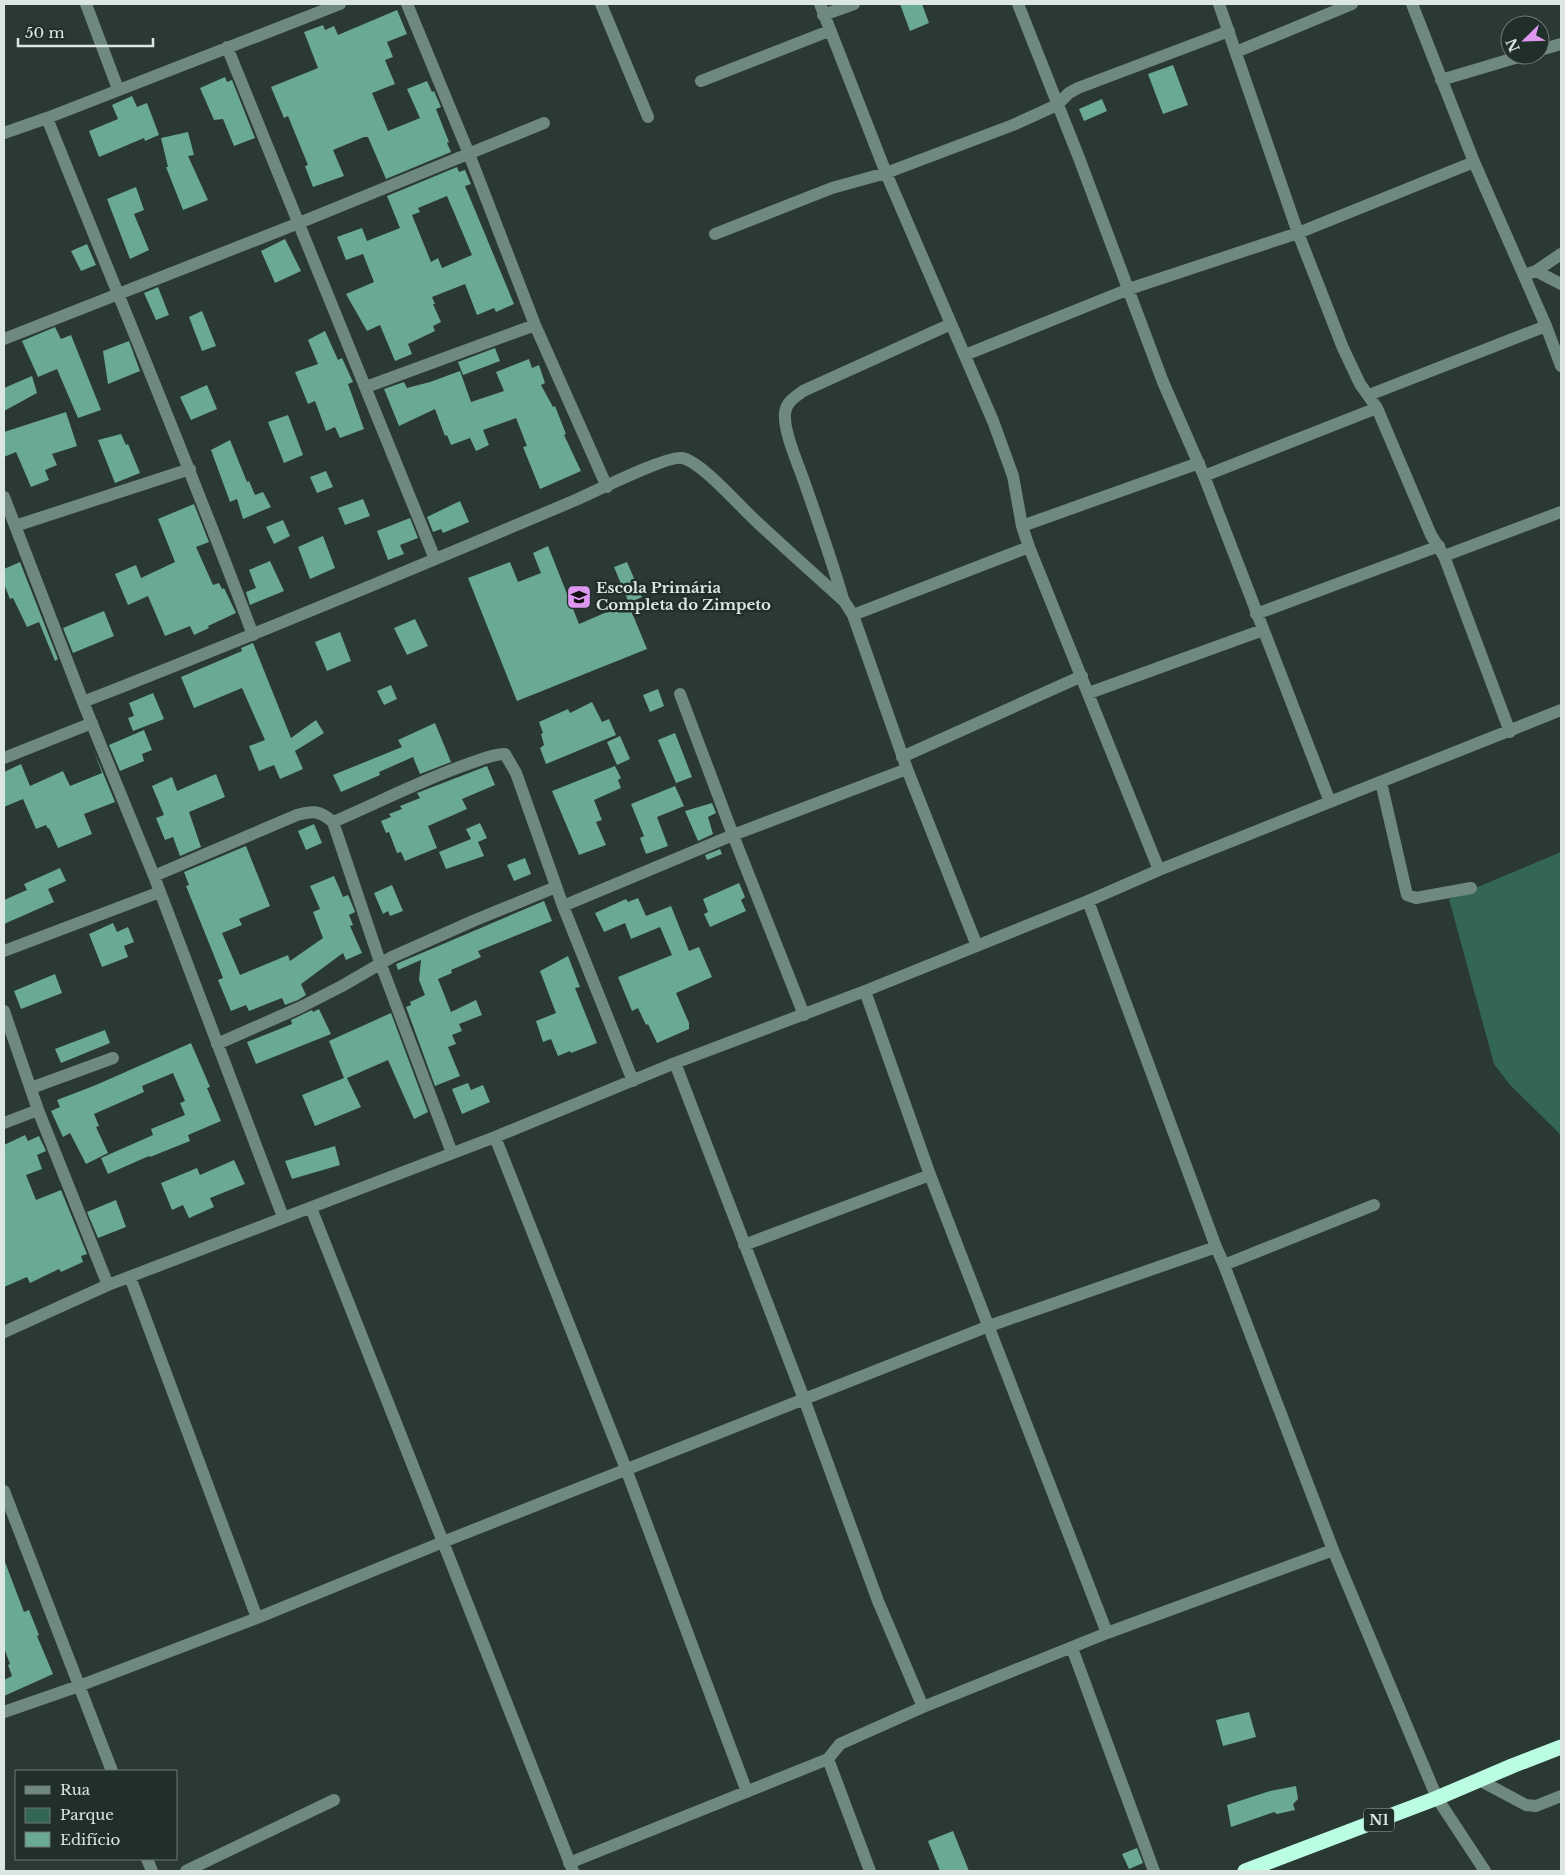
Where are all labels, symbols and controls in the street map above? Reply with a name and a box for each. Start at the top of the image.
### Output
scale bar [18,15,152,47]
north arrow [1500,15,1550,65]
text: 50 m [25,23,65,42]
text: N [1502,36,1524,55]
place label: Escola Primária Completa do Zimpeto [596,578,771,614]
school or university icon: Escola Primária Completa do Zimpeto [566,584,592,610]
legend [15,1770,178,1860]
text: Rua [60,1780,91,1799]
text: Parque [60,1805,114,1824]
road number: N1 [1364,1808,1394,1832]
text: Edifício [60,1830,121,1849]

